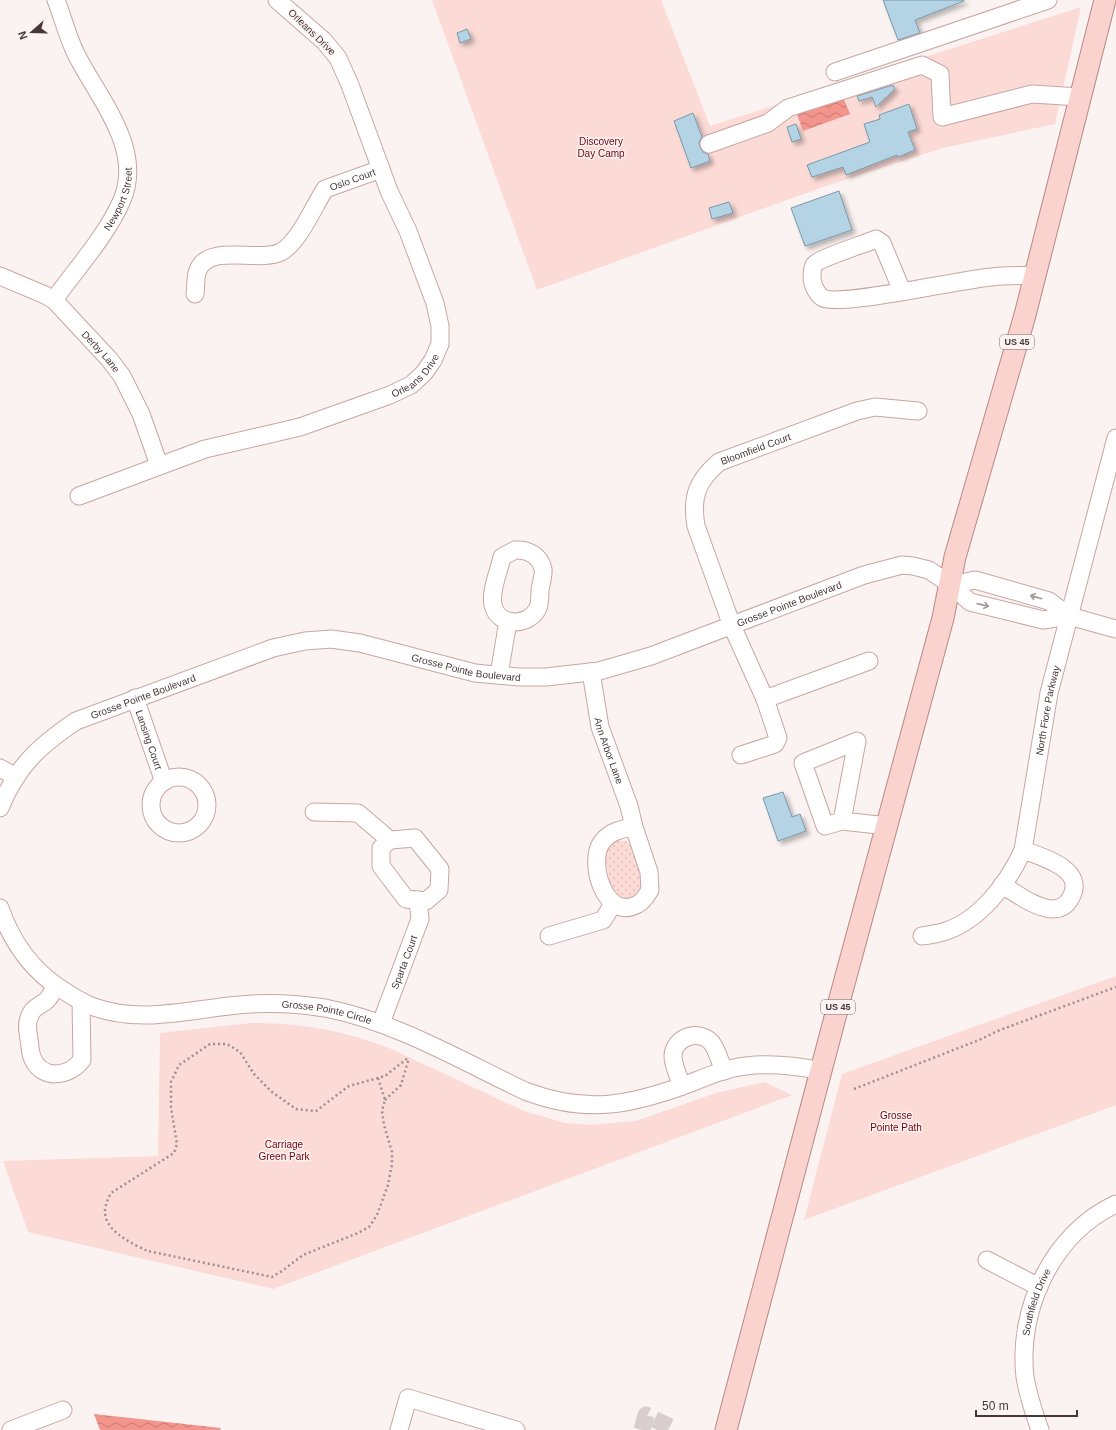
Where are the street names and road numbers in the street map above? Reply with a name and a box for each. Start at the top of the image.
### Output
street label: Orleans Drive [286,7,338,57]
street label: Oslo Court [328,166,377,192]
street label: Newport Street [101,167,133,232]
street label: Derby Lane [80,328,123,375]
road number: US 45 [1000,335,1034,349]
street label: Orleans Drive [389,352,441,399]
street label: Bloomfield Court [719,430,792,466]
street label: Grosse Pointe Boulevard [735,579,843,628]
street label: Grosse Pointe Boulevard [410,651,521,683]
street label: North Fiore Parkway [1033,664,1062,756]
street label: Grosse Pointe Boulevard [89,672,197,721]
street label: Lansing Court [134,708,165,771]
street label: Ann Arbor Lane [593,717,626,786]
street label: Sparta Court [389,933,419,991]
street label: Grosse Pointe Circle [281,998,374,1026]
road number: US 45 [821,1000,855,1014]
street label: Southfield Drive [1020,1266,1053,1336]

